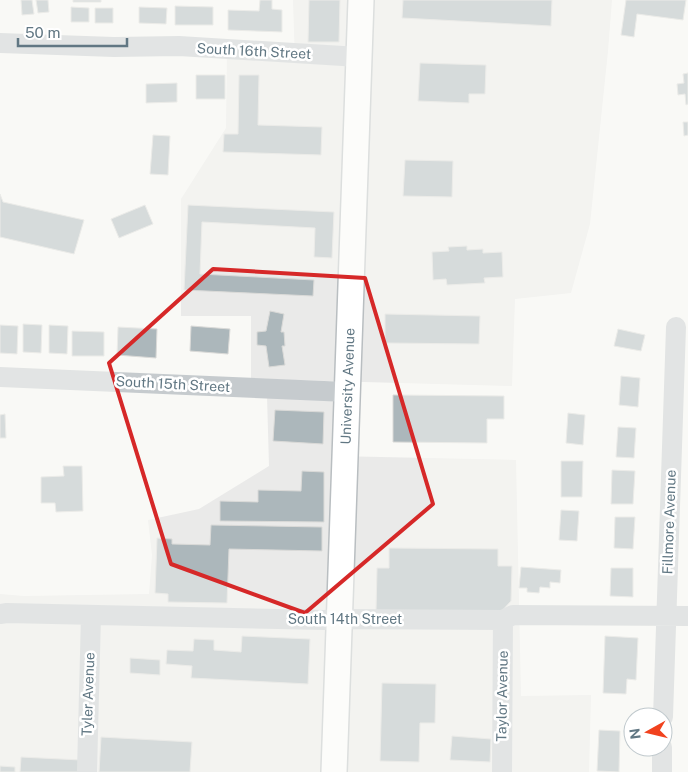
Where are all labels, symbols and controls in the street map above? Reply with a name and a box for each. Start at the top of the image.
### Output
scale bar [18,15,126,47]
text: 50 m [25,24,60,41]
street label: South 16th Street [196,40,312,62]
street label: University Avenue [337,328,358,445]
street label: South 15th Street [115,373,231,395]
street label: Fillmore Avenue [659,469,679,575]
street label: South 14th Street [288,611,402,627]
street label: Taylor Avenue [493,650,511,742]
street label: Tyler Avenue [79,652,97,736]
north arrow [623,707,673,757]
text: N [626,727,644,740]

